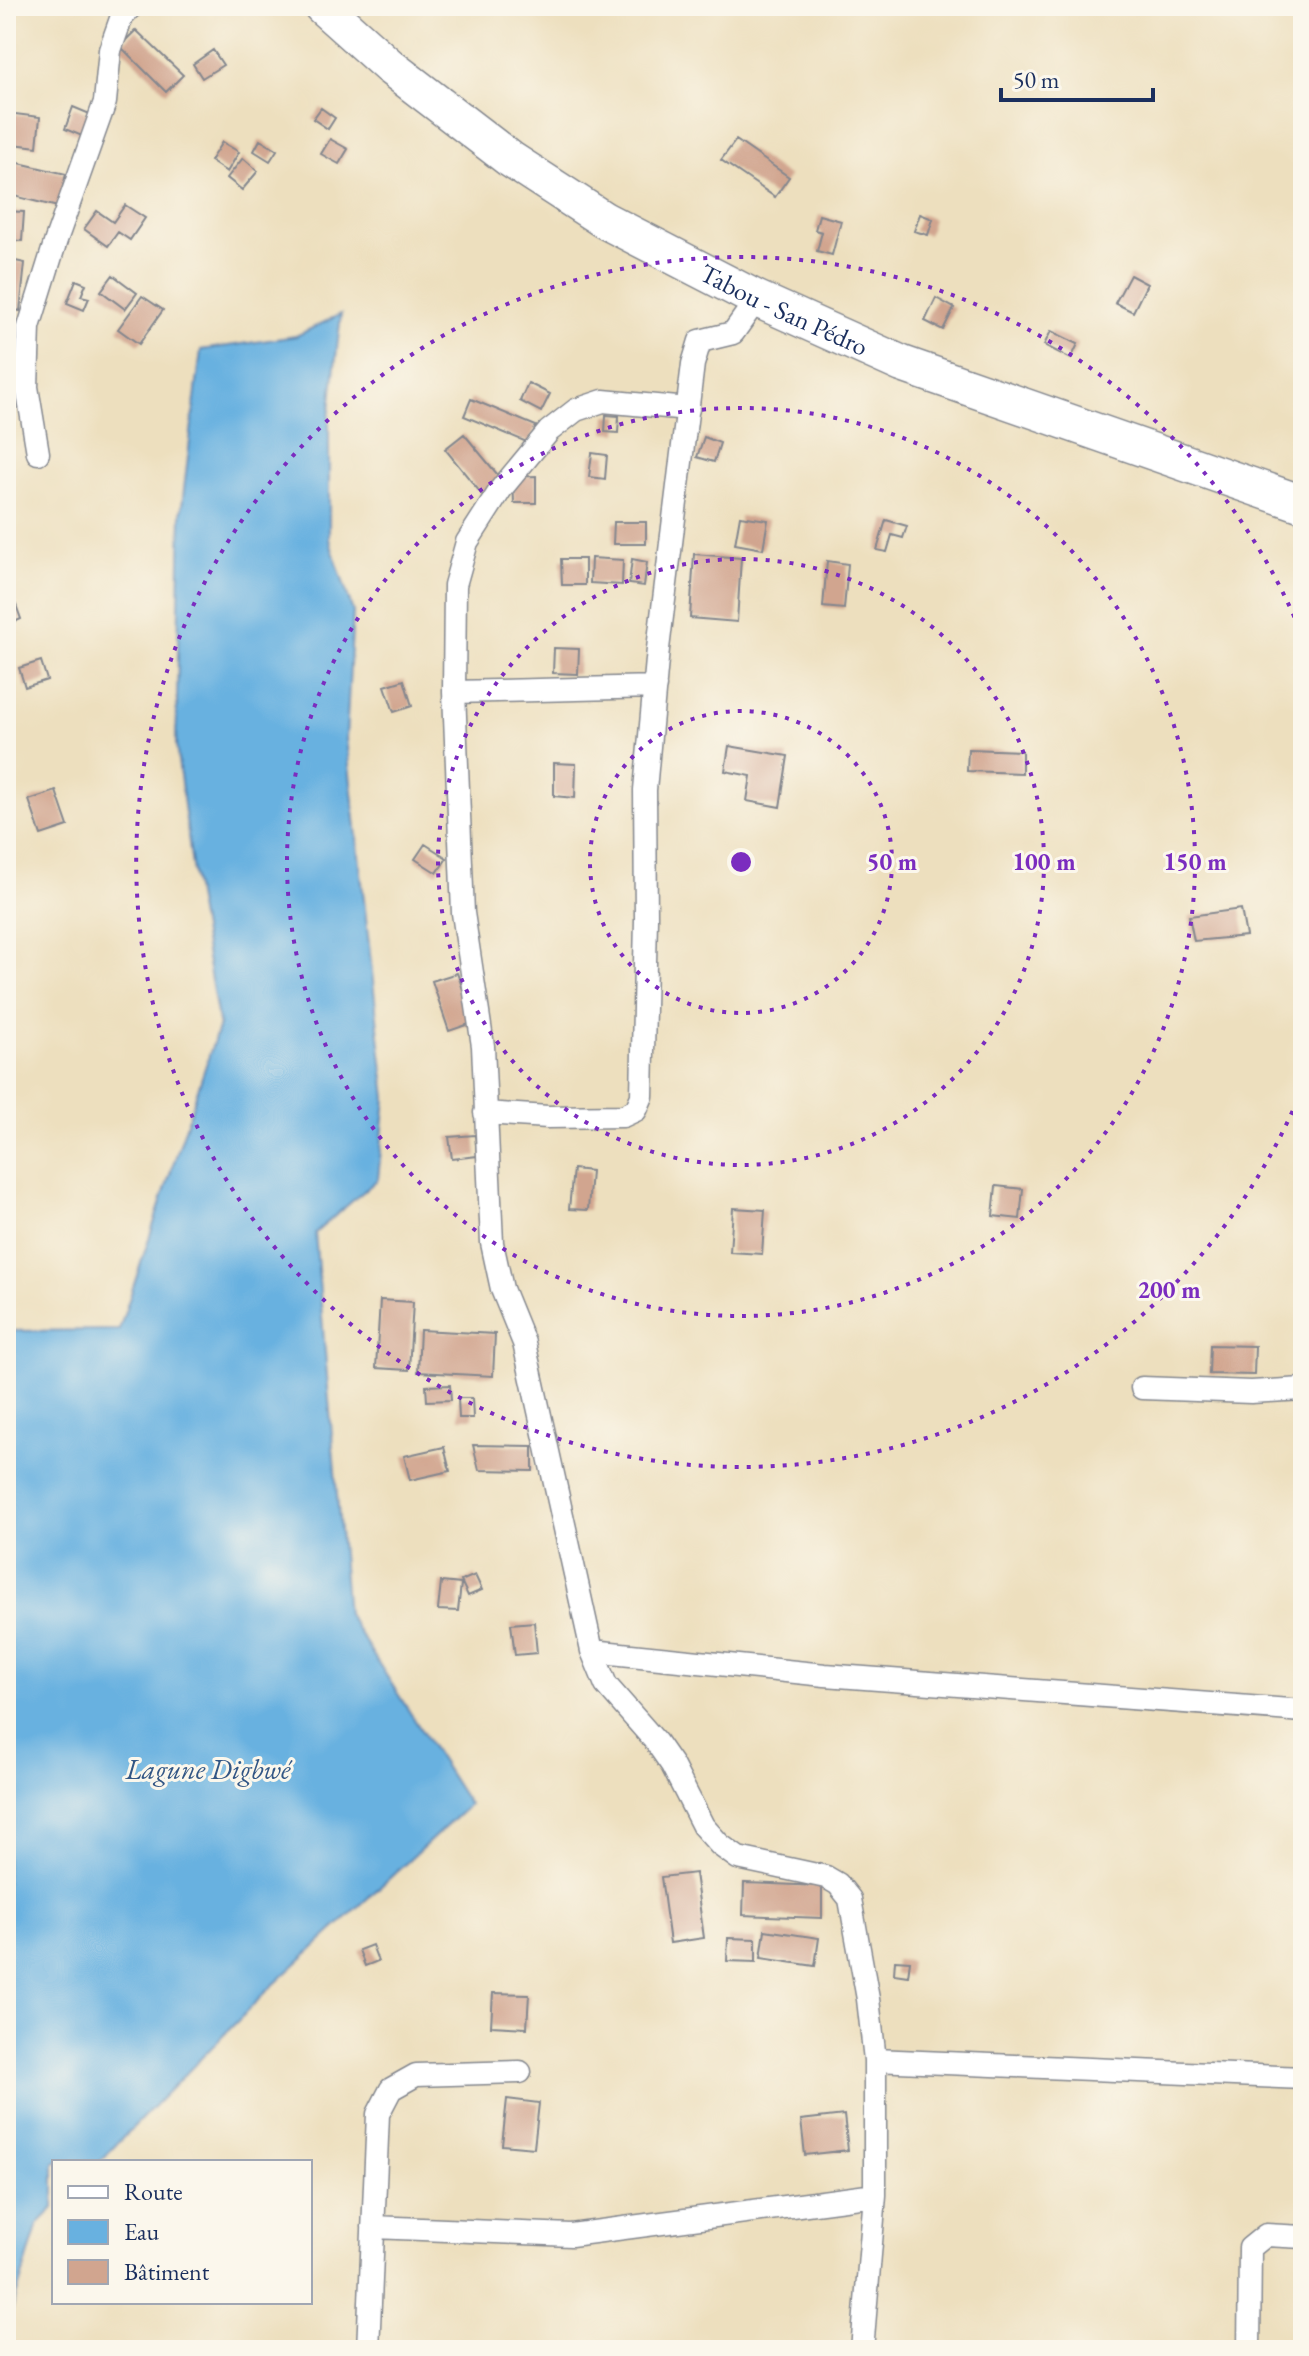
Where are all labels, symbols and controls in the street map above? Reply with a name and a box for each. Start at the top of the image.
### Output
scale bar [1001,52,1153,102]
text: 50 m [1013,64,1060,95]
street label: Tabou - San Pédro [694,256,873,364]
text: 50 m [867,846,917,877]
text: 100 m [1012,846,1076,877]
text: 150 m [1163,846,1227,877]
centre of rings [727,848,755,876]
text: 200 m [1137,1274,1201,1305]
water label: Lagune Digbwé [124,1751,293,1787]
legend [52,2160,312,2304]
text: Route [124,2176,183,2207]
text: Eau [124,2216,160,2247]
text: Bâtiment [124,2256,210,2287]

